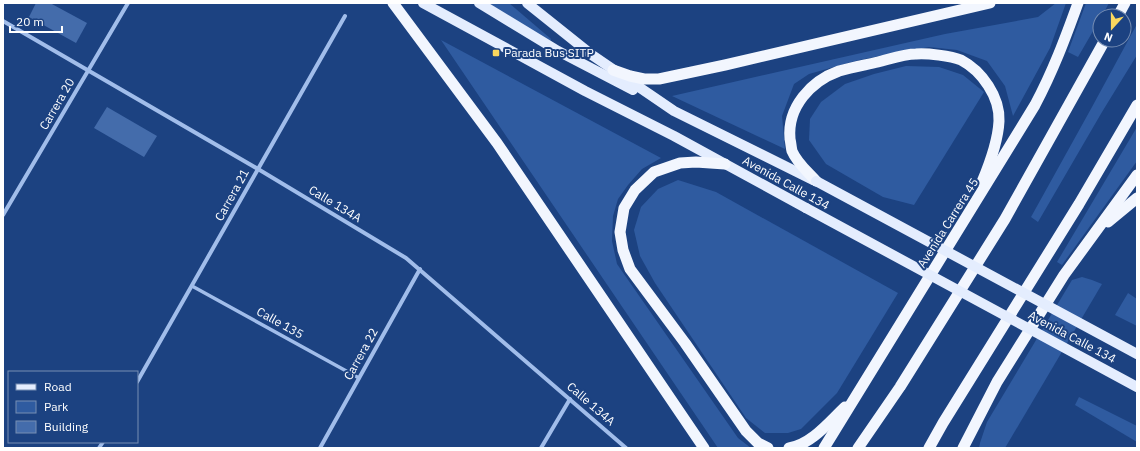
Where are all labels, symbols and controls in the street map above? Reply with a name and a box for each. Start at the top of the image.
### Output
scale bar [10,8,62,34]
north arrow [1092,8,1132,48]
text: 20 m [16,14,44,29]
text: N [1102,29,1115,45]
place label: Parada Bus SITP [504,45,594,60]
marker: Parada Bus SITP [491,48,501,58]
street label: Carrera 20 [36,75,77,132]
street label: Avenida Calle 134 [740,152,832,213]
street label: Carrera 21 [211,166,252,223]
street label: Avenida Carrera 45 [914,175,981,270]
street label: Calle 134A [306,182,365,225]
street label: Calle 135 [254,304,306,342]
street label: Avenida Calle 134 [1026,307,1119,366]
street label: Carrera 22 [340,325,381,382]
legend [8,371,138,443]
text: Road [44,379,72,394]
street label: Calle 134A [564,379,619,429]
text: Park [44,399,69,414]
text: Building [44,419,89,434]

